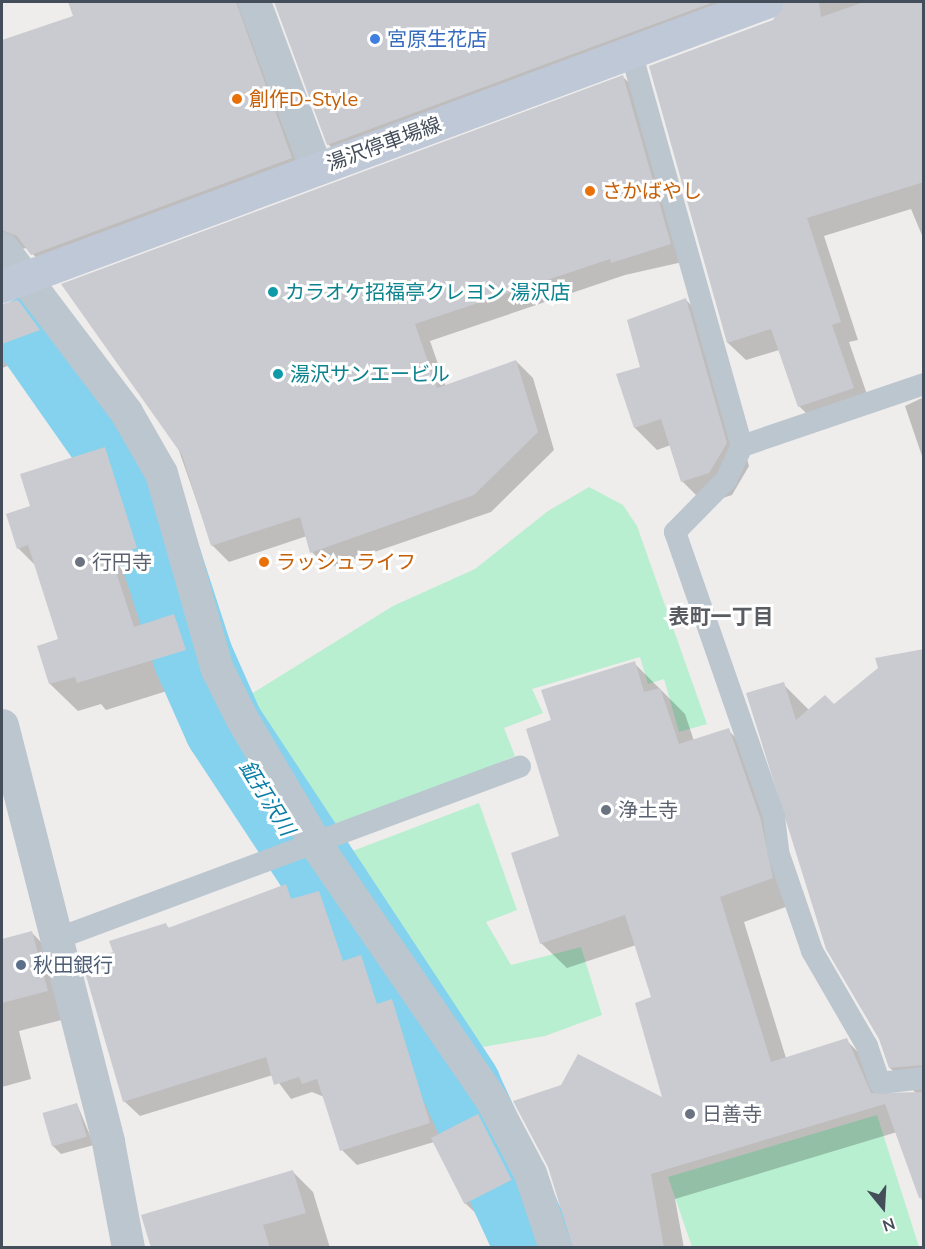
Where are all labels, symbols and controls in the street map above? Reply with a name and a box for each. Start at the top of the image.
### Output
place label: 宮原生花店 [387,27,487,51]
marker: 宮原生花店 [368,32,382,46]
place label: 創作D-Style [249,87,358,111]
marker: 創作D-Style [230,92,244,106]
street label: 湯沢停車場線 [324,112,444,176]
place label: さかばやし [602,179,702,203]
marker: さかばやし [583,184,597,198]
place label: カラオケ招福亭クレヨン 湯沢店 [285,280,570,304]
marker: カラオケ招福亭クレヨン 湯沢店 [266,285,280,299]
place label: 湯沢サンエービル [290,362,450,386]
marker: 湯沢サンエービル [271,367,285,381]
place label: 行円寺 [92,550,152,574]
place label: ラッシュライフ [276,550,416,574]
marker: 行円寺 [73,555,87,569]
marker: ラッシュライフ [257,555,271,569]
district label: 表町一丁目 [669,604,773,630]
water label: 鉦打沢川 [234,756,300,840]
place label: 浄土寺 [618,798,678,822]
marker: 浄土寺 [599,803,613,817]
place label: 秋田銀行 [33,953,113,977]
marker: 秋田銀行 [14,958,28,972]
place label: 日善寺 [702,1102,762,1126]
marker: 日善寺 [683,1107,697,1121]
north arrow [853,1177,913,1237]
text: N [879,1212,898,1236]

